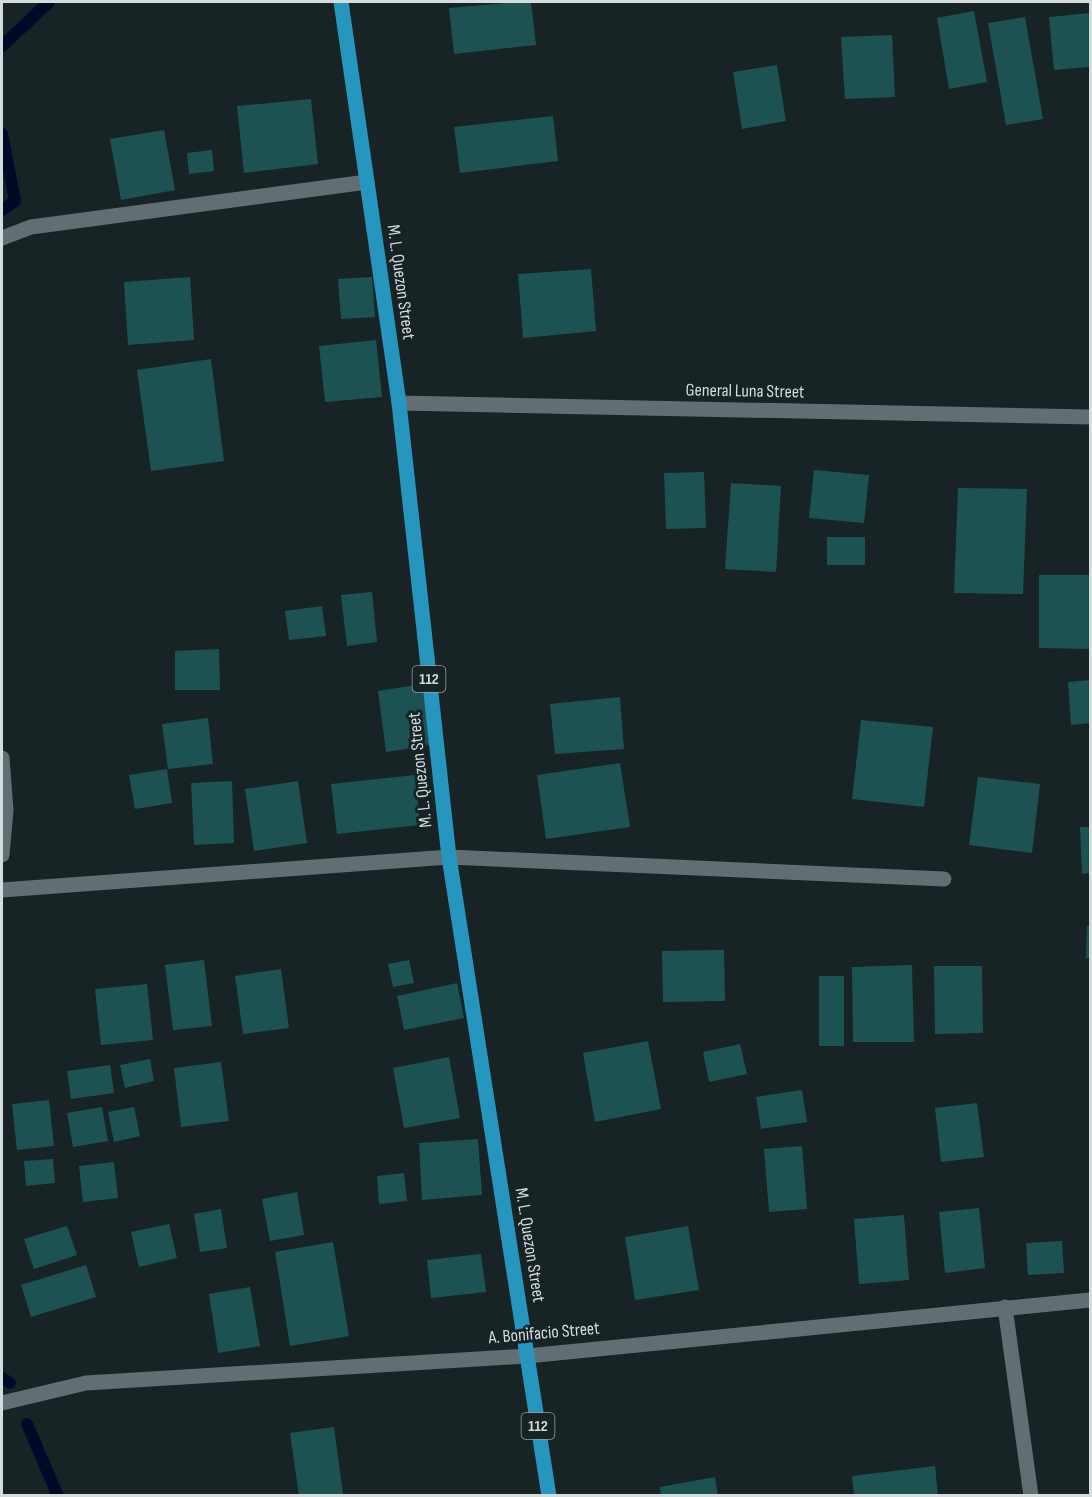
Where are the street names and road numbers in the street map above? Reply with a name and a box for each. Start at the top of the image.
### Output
street label: M. L. Quezon Street [383,223,420,341]
street label: General Luna Street [685,379,805,403]
road number: 112 [412,666,446,692]
street label: M. L. Quezon Street [403,711,436,829]
street label: M. L. Quezon Street [511,1186,550,1304]
street label: A. Bonifacio Street [487,1318,601,1348]
road number: 112 [522,1413,554,1439]

